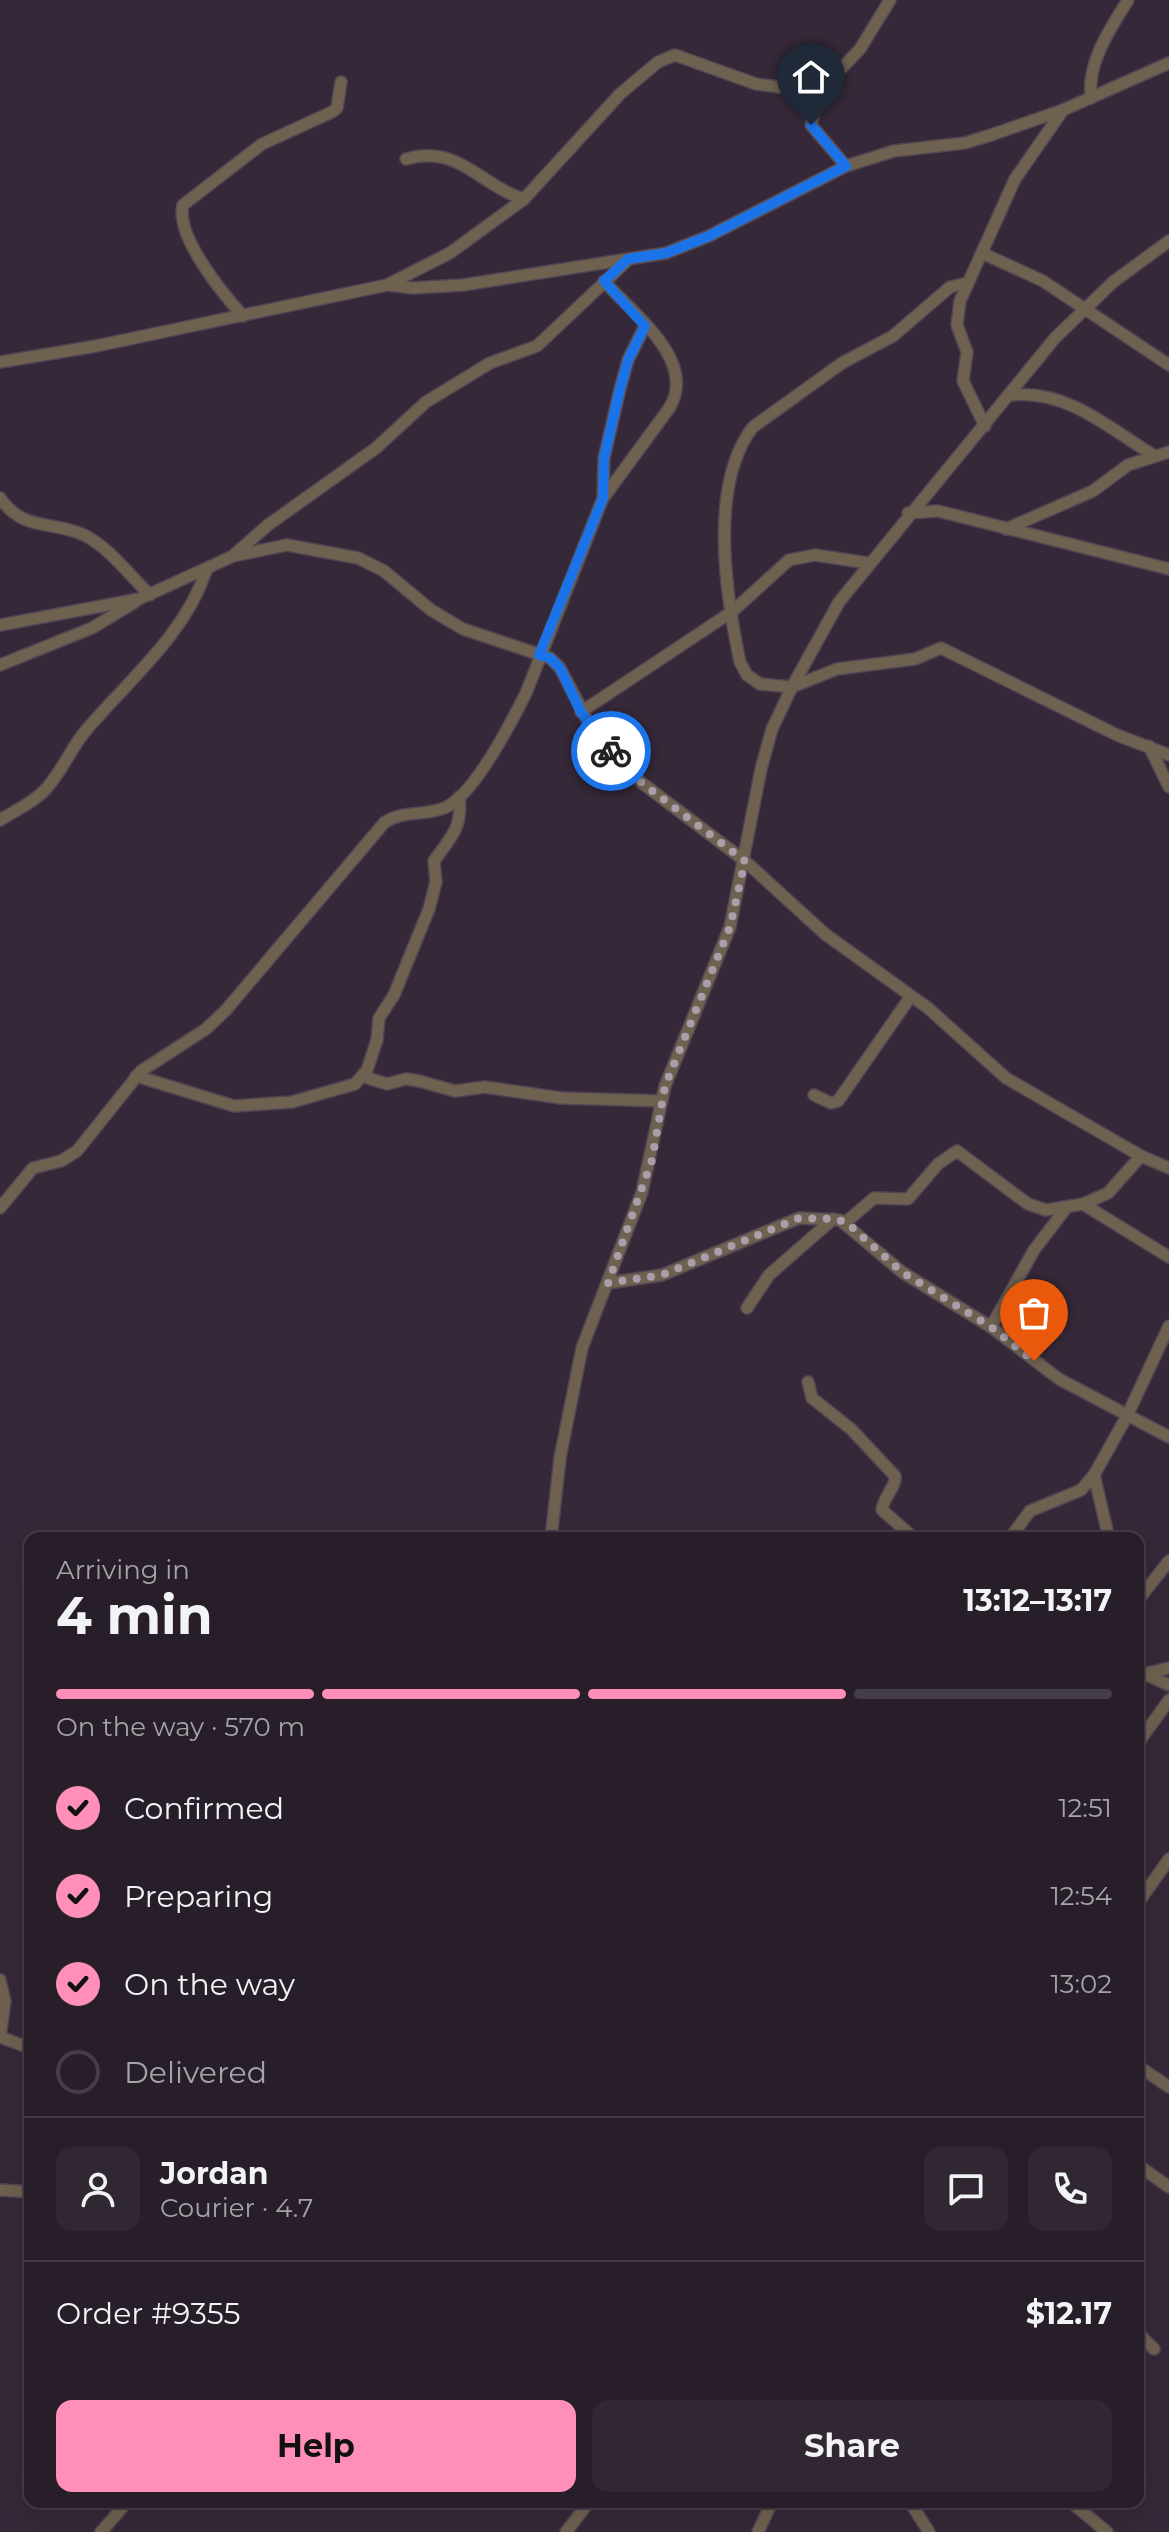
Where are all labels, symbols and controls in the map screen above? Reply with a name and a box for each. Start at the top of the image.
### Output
pin [777,43,845,125]
icon: home [789,55,833,99]
courier [571,711,651,791]
icon: bike [589,729,633,773]
pin [1000,1279,1068,1361]
icon: bag [1012,1291,1056,1335]
text: Arriving in [56,1554,190,1586]
text: 13:12–13:17 [963,1582,1112,1619]
text: 4 min [56,1584,213,1647]
text: On the way · 570 m [56,1711,305,1743]
icon: check [56,1786,100,1830]
text: Confirmed [124,1790,284,1827]
text: 12:51 [1058,1792,1112,1824]
icon: check [56,1874,100,1918]
text: Preparing [124,1878,273,1915]
text: 12:54 [1050,1880,1112,1912]
icon: check [56,1962,100,2006]
text: On the way [124,1966,295,2003]
text: 13:02 [1050,1968,1112,2000]
text: Delivered [124,2054,267,2091]
button: person [56,2147,140,2231]
button: chat [924,2147,1008,2231]
button: phone [1028,2147,1112,2231]
text: Jordan [160,2155,269,2192]
text: Courier · 4.7 [160,2192,313,2224]
text: Order #9355 [56,2295,240,2332]
text: $12.17 [1026,2295,1112,2332]
button: Help [56,2400,576,2492]
button: Share [592,2400,1112,2492]

